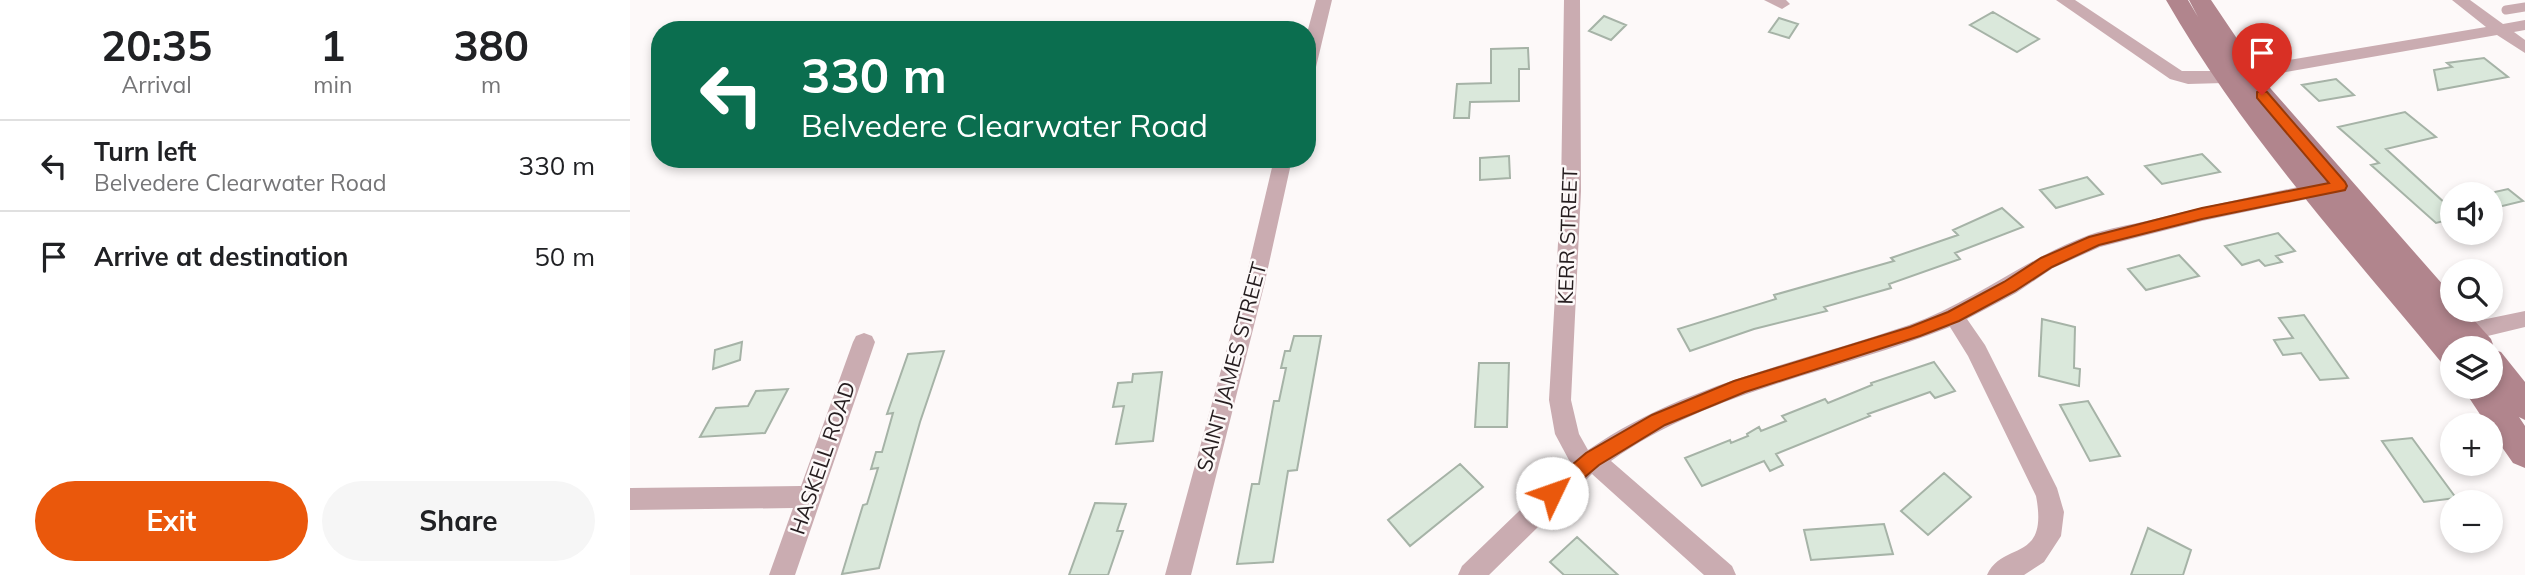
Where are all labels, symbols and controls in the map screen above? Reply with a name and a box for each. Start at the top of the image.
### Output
text: 20:35 [101,19,212,72]
text: 1 [320,19,345,72]
text: 380 [453,19,529,72]
pin [2232,23,2292,95]
icon: arrive [2243,34,2281,72]
text: 330 m [801,44,947,105]
icon: left [686,49,777,140]
text: Arrival [121,70,192,99]
text: min [313,70,352,99]
text: m [481,70,501,99]
text: Belvedere Clearwater Road [801,105,1208,145]
text: Turn left [94,135,196,168]
icon: left [35,147,73,185]
text: 330 m [519,149,595,182]
street label: KERR STREET [1552,167,1582,305]
text: Belvedere Clearwater Road [94,168,387,197]
map controls [2440,182,2503,553]
button: sound [2440,182,2503,245]
icon: arrive [35,238,73,276]
text: Arrive at destination [94,240,349,273]
text: 50 m [534,240,595,273]
street label: SAINT JAMES STREET [1191,259,1272,474]
button: search [2440,259,2503,322]
button: layers [2440,336,2503,399]
street label: HASKELL ROAD [784,378,860,538]
button: + [2440,413,2503,476]
position arrow [1515,456,1589,530]
button: Exit [35,481,308,561]
button: Share [322,481,595,561]
button: − [2440,490,2503,553]

